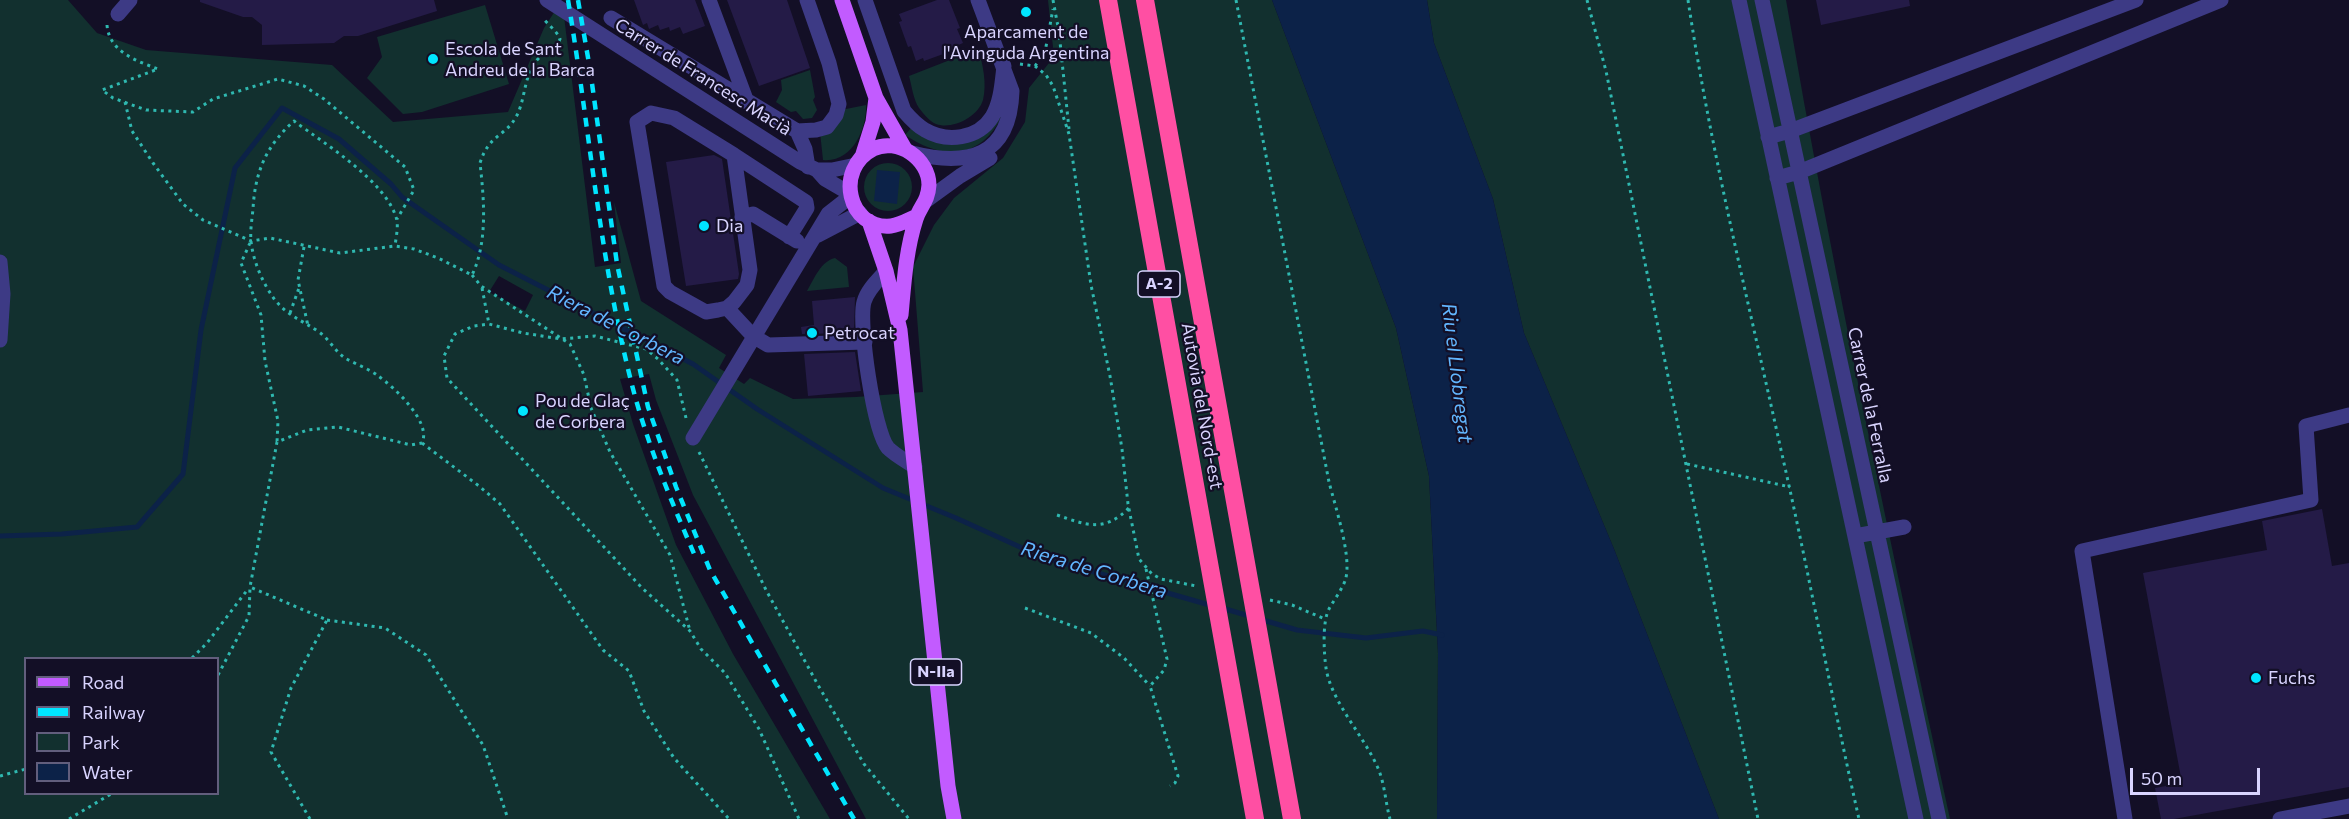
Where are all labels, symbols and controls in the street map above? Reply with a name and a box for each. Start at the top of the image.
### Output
marker: Aparcament de l'Avinguda Argentina [1019,5,1033,19]
street label: Carrer de Francesc Macià [611,14,795,140]
place label: Aparcament de l'Avinguda Argentina [943,21,1109,63]
place label: Escola de Sant Andreu de la Barca [445,38,595,80]
marker: Escola de Sant Andreu de la Barca [426,52,440,66]
place label: Dia [716,215,743,237]
marker: Dia [697,219,711,233]
road number: A-2 [1138,271,1180,297]
water label: Riera de Corbera [543,280,689,370]
water label: Riu el Llobregat [1437,302,1477,444]
street label: Autovia del Nord-est [1177,321,1227,491]
place label: Petrocat [824,322,895,344]
street label: Carrer de la Ferralla [1843,325,1897,485]
marker: Petrocat [805,326,819,340]
place label: Pou de Glaç de Corbera [535,390,630,432]
marker: Pou de Glaç de Corbera [516,404,530,418]
water label: Riera de Corbera [1018,536,1170,604]
legend [24,657,219,795]
road number: N-IIa [910,659,962,685]
place label: Fuchs [2268,667,2316,689]
text: Road [82,671,124,693]
marker: Fuchs [2249,671,2263,685]
text: Railway [82,701,145,723]
text: Park [82,731,120,753]
scale bar [2133,756,2264,794]
text: Water [82,761,133,783]
text: 50 m [2141,767,2182,789]

